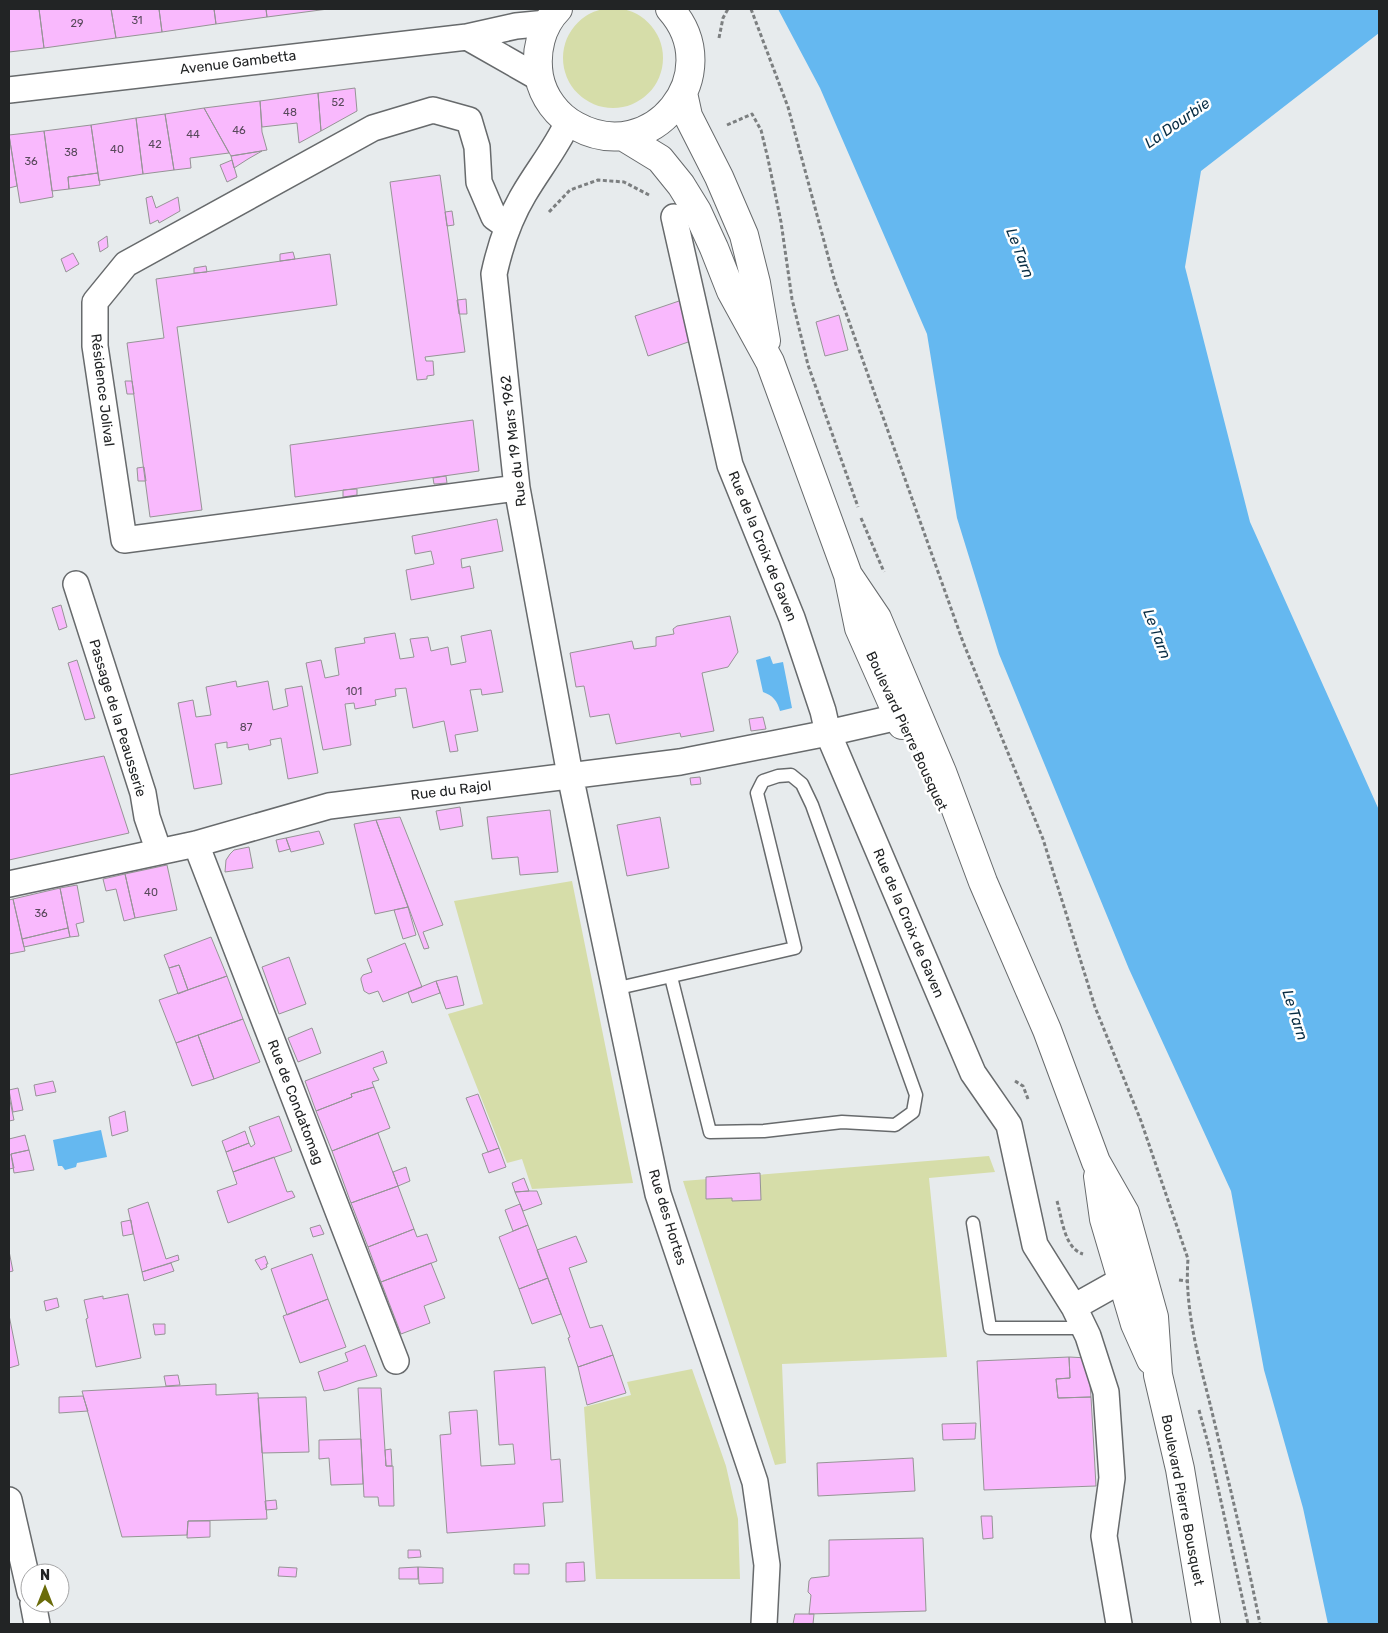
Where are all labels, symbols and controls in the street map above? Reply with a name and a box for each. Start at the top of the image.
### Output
house number: 31 [131,14,143,27]
house number: 29 [71,17,83,30]
street label: Avenue Gambetta [179,47,297,78]
water label: La Dourbie [1141,94,1214,152]
house number: 52 [332,96,345,109]
house number: 48 [283,106,297,119]
house number: 46 [232,124,246,137]
house number: 44 [186,128,200,141]
house number: 42 [148,138,162,151]
house number: 40 [110,143,124,156]
house number: 38 [64,146,78,159]
house number: 36 [24,155,38,168]
water label: Le Tarn [1002,225,1038,281]
street label: Résidence Jolival [87,333,118,447]
street label: Rue du 19 Mars 1962 [497,374,530,508]
street label: Rue de la Croix de Gaven [725,469,800,624]
water label: Le Tarn [1139,606,1175,662]
street label: Passage de la Peausserie [85,637,150,799]
street label: Boulevard Pierre Bousquet [862,649,951,814]
house number: 101 [346,685,362,698]
house number: 87 [240,721,253,734]
street label: Rue du Rajol [410,777,492,804]
street label: Rue de la Croix de Gaven [869,846,948,1000]
house number: 40 [144,886,158,899]
house number: 36 [34,907,48,920]
water label: Le Tarn [1278,987,1312,1043]
street label: Rue de Condatomag [264,1037,327,1167]
street label: Rue des Hortes [645,1167,690,1267]
street label: Boulevard Pierre Bousquet [1158,1413,1208,1588]
north arrow [20,1563,70,1613]
text: N [40,1567,50,1584]

